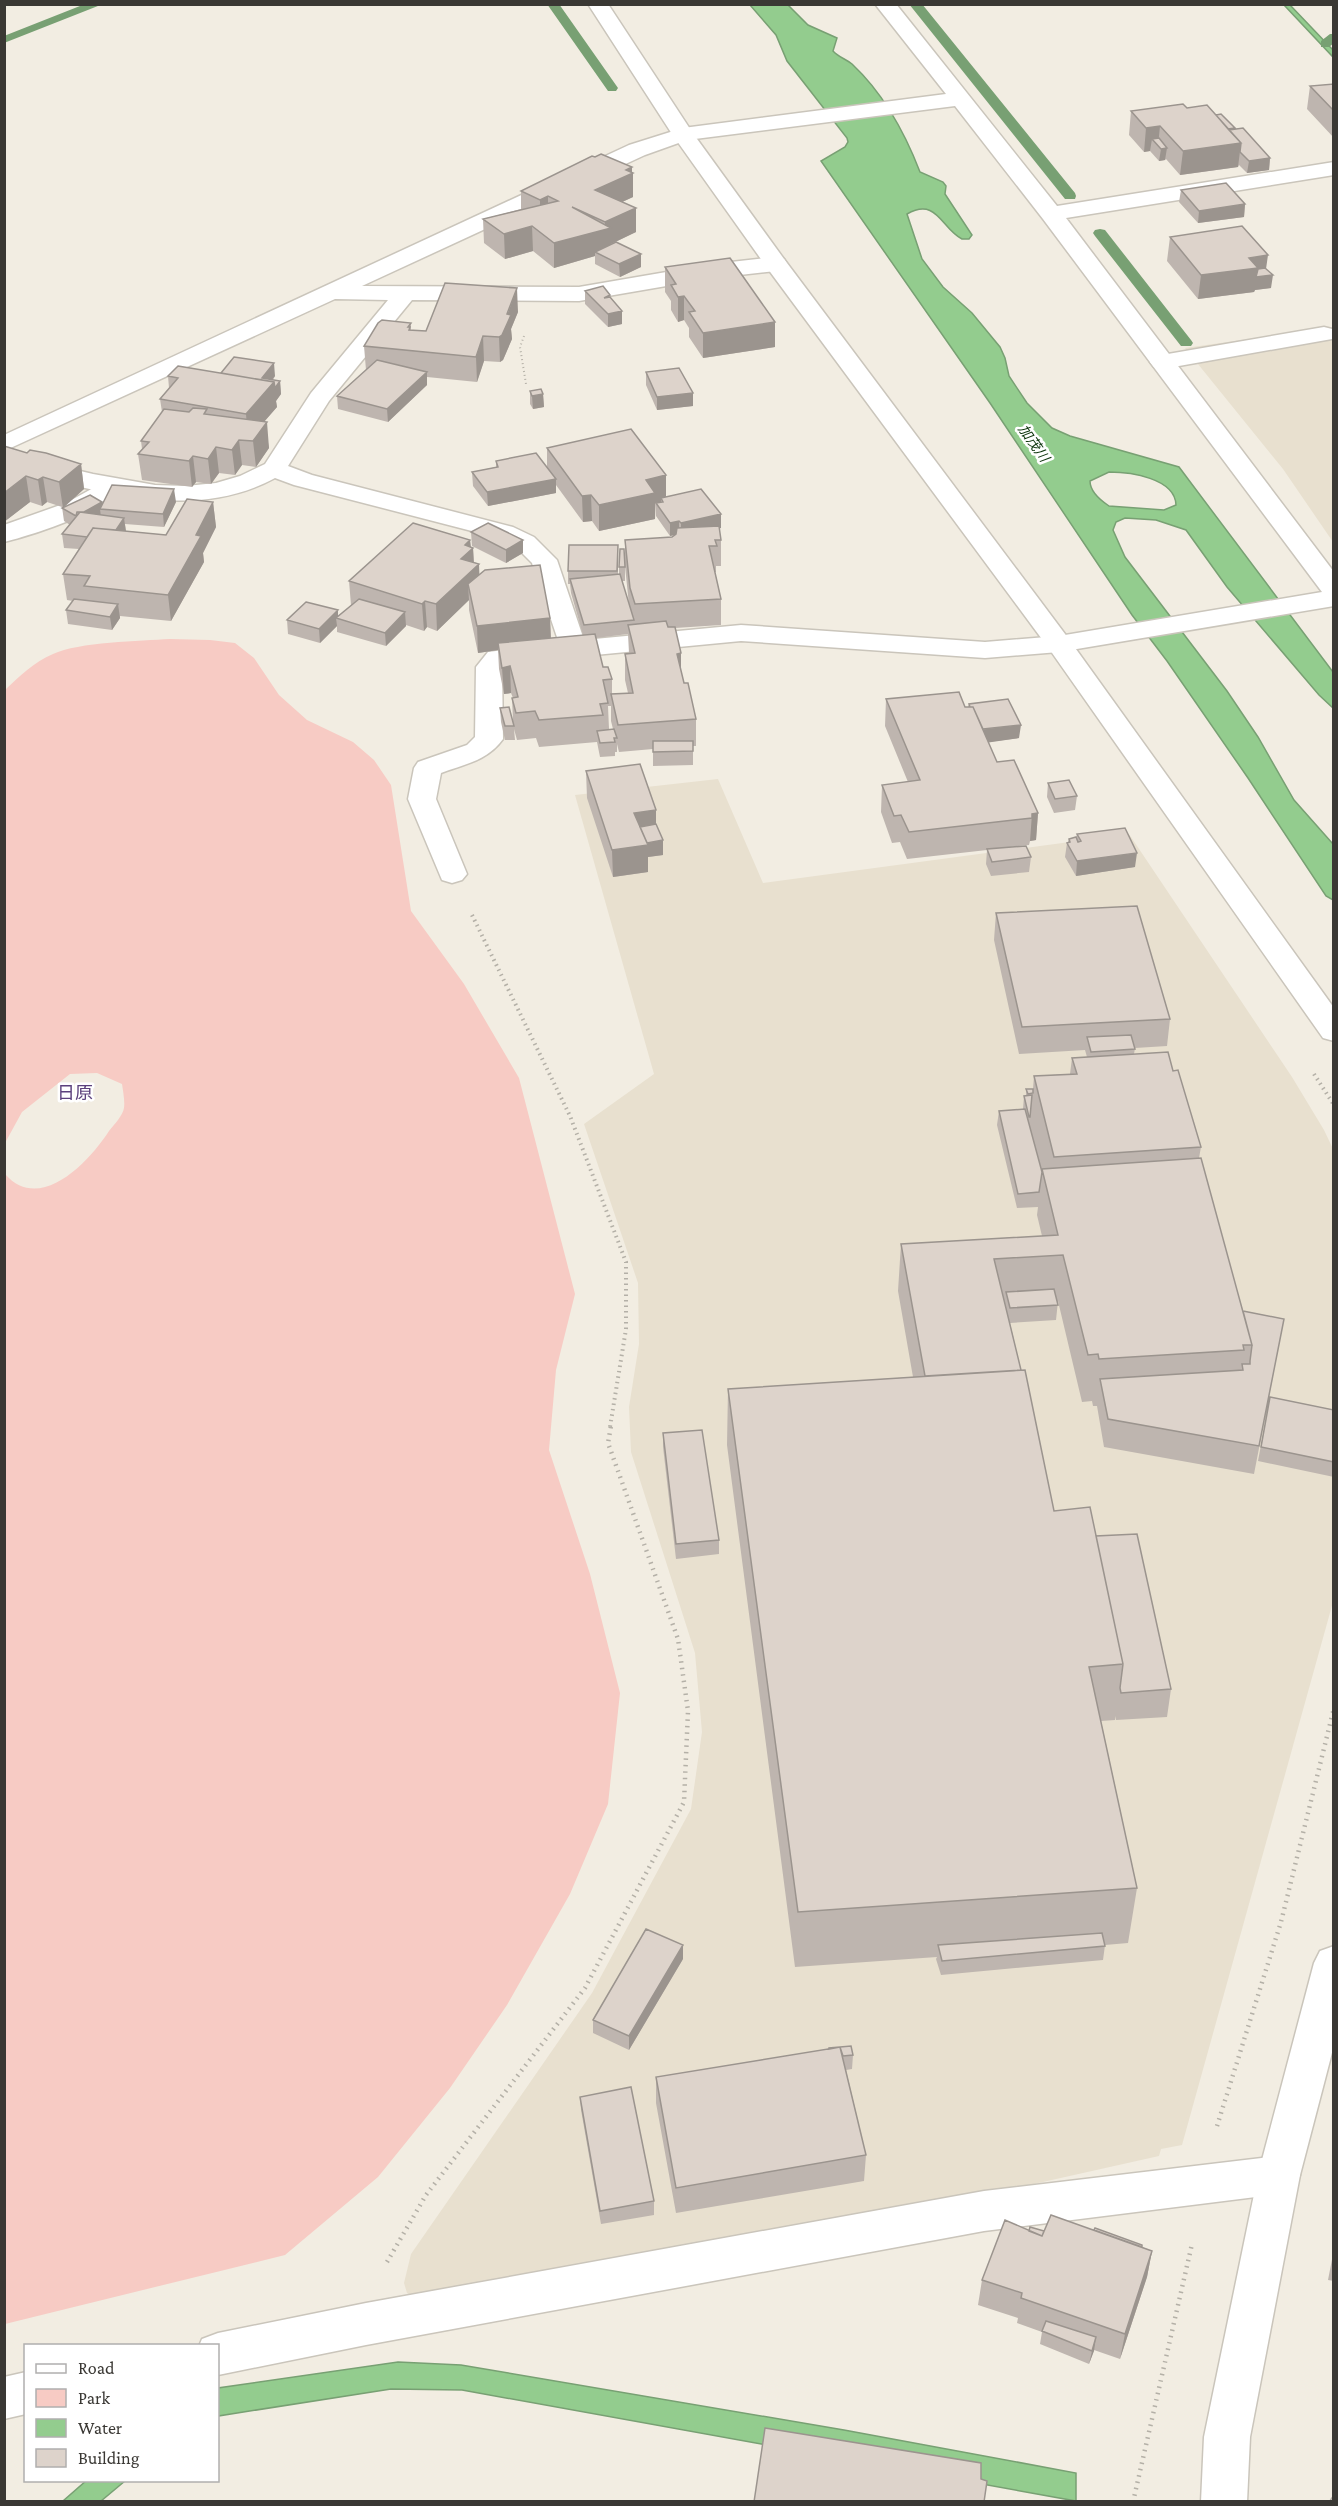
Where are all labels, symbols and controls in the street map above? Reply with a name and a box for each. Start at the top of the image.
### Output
water label: 加茂川 [1015,421,1054,466]
district label: 日原 [57,1083,93,1103]
legend [24,2344,219,2482]
text: Road [78,2358,115,2378]
text: Park [78,2388,110,2408]
text: Water [78,2418,123,2438]
text: Building [78,2448,140,2468]

